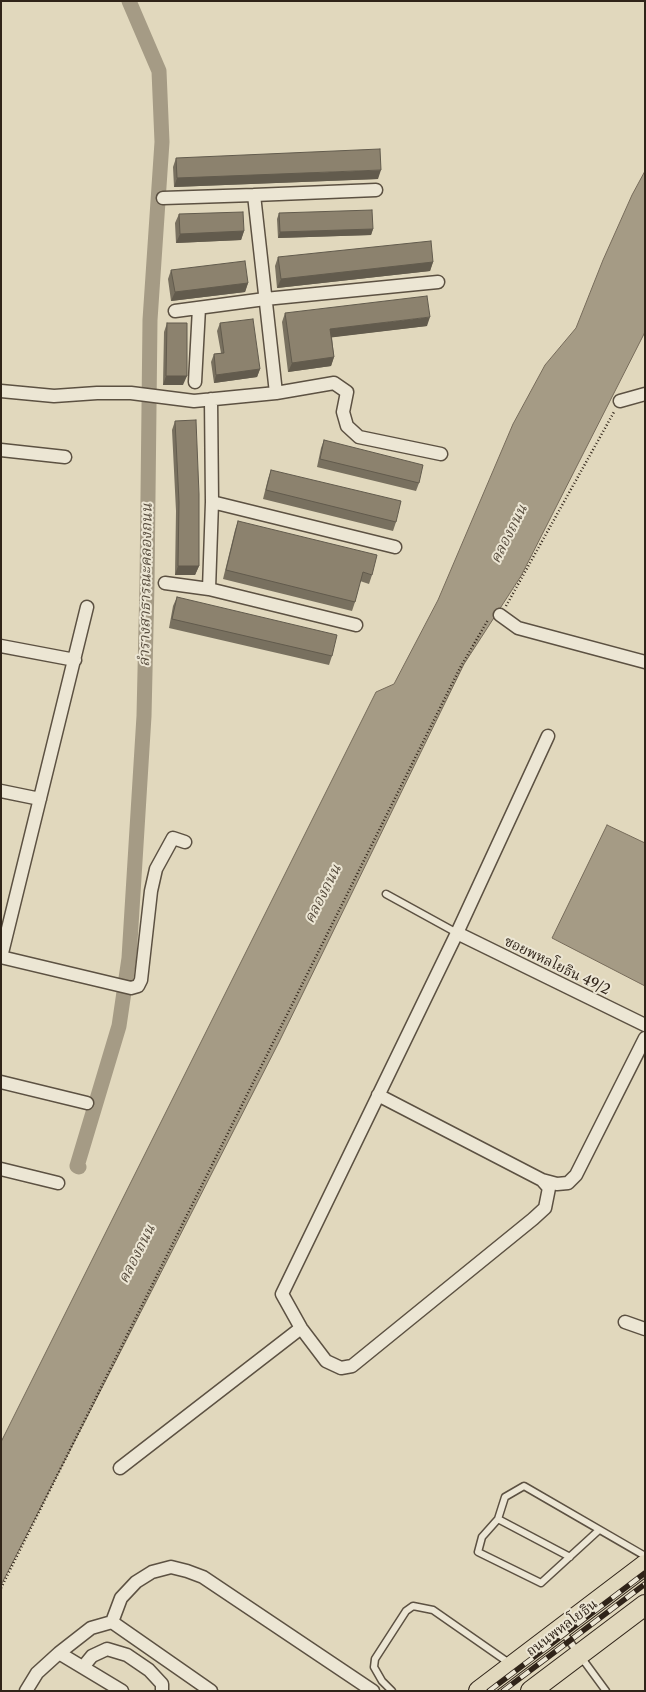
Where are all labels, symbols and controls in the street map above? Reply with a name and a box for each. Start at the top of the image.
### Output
water label: คลองถนน [487,502,531,566]
water label: ลำรางสาธารณะคลองถนน [136,503,156,667]
water label: คลองถนน [301,862,345,926]
street label: ซอยพหลโยธิน 49/2 [501,933,613,999]
water label: คลองถนน [115,1222,159,1286]
street label: ถนนพหลโยธิน [523,1596,601,1660]

